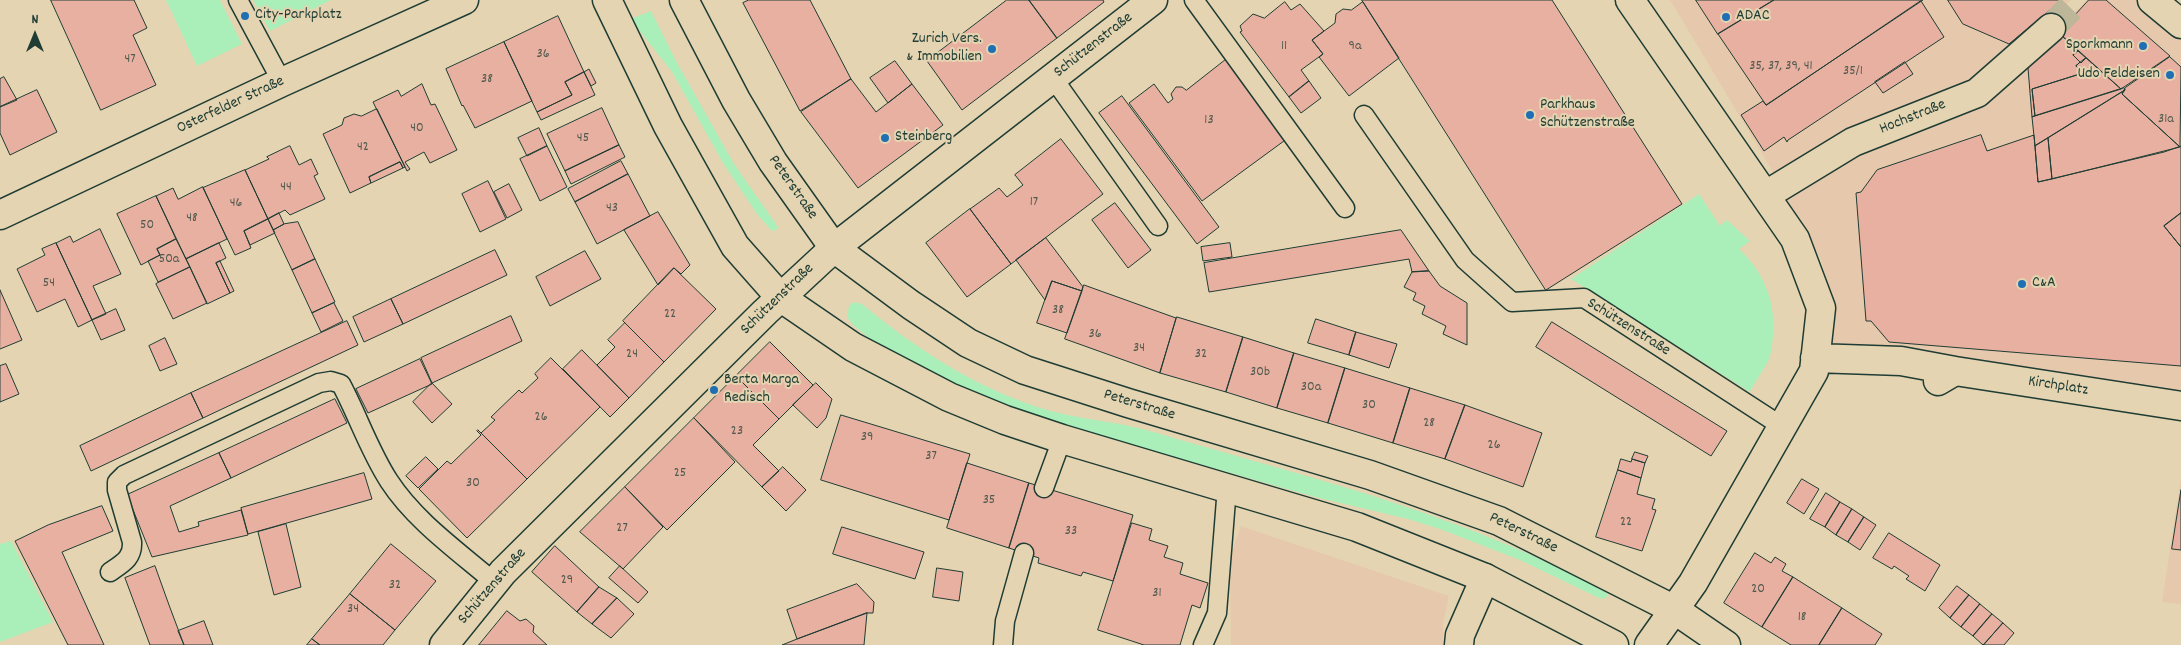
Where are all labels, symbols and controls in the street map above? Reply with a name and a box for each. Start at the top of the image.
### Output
place label: City-Parkplatz [255,6,342,26]
place label: ADAC [1736,7,1770,27]
street label: Schützenstraße [1051,9,1137,83]
north arrow [10,10,60,60]
text: N [32,10,38,30]
marker: City-Parkplatz [239,10,251,22]
marker: ADAC [1720,11,1732,23]
place label: Zurich Vers. & Immobilien [906,30,982,68]
place label: Sporkmann [2066,36,2133,56]
house number: 11 [1281,39,1287,55]
house number: 9a [1349,39,1361,55]
marker: Sporkmann [2137,40,2149,52]
marker: Zurich Vers. & Immobilien [986,43,998,55]
house number: 36 [536,47,550,63]
house number: 47 [124,52,136,68]
house number: 35, 37, 39, 41 [1749,59,1813,75]
house number: 35/1 [1843,64,1863,80]
place label: Udo Feldeisen [2077,65,2160,85]
marker: Udo Feldeisen [2164,69,2176,81]
house number: 38 [481,72,493,88]
street label: Osterfelder Straße [174,73,288,139]
place label: Parkhaus Schützenstraße [1540,96,1635,134]
street label: Hochstraße [1877,96,1949,140]
marker: Parkhaus Schützenstraße [1524,109,1536,121]
house number: 31a [2158,112,2174,128]
house number: 13 [1204,113,1214,129]
house number: 40 [410,121,424,137]
place label: Steinberg [895,128,952,148]
house number: 45 [577,131,589,147]
marker: Steinberg [879,132,891,144]
house number: 42 [357,140,369,156]
street label: Peterstraße [763,152,821,224]
house number: 44 [280,180,292,196]
house number: 17 [1030,195,1038,211]
house number: 46 [230,196,242,212]
house number: 43 [606,201,618,217]
house number: 48 [186,211,198,227]
house number: 50 [140,218,154,234]
house number: 50a [159,252,179,268]
street label: Schützenstraße [737,260,819,340]
place label: C&A [2032,274,2056,294]
house number: 54 [43,276,55,292]
marker: C&A [2016,278,2028,290]
street label: Schützenstraße [1583,295,1673,361]
house number: 38 [1052,303,1064,319]
house number: 22 [664,307,676,323]
house number: 36 [1088,327,1102,343]
house number: 34 [1133,341,1145,357]
house number: 24 [626,347,638,363]
house number: 32 [1195,347,1207,363]
house number: 30b [1250,365,1270,381]
place label: Berta Marga Redisch [724,371,799,409]
street label: Kirchplatz [2027,373,2089,401]
house number: 30a [1301,380,1321,396]
marker: Berta Marga Redisch [708,384,720,396]
street label: Peterstraße [1101,386,1177,426]
house number: 30 [1362,398,1376,414]
house number: 26 [535,410,547,426]
house number: 28 [1423,416,1435,432]
house number: 23 [731,424,743,440]
house number: 39 [861,430,873,446]
house number: 26 [1488,438,1500,454]
house number: 37 [925,449,937,465]
house number: 25 [674,466,686,482]
house number: 30 [466,476,480,492]
house number: 35 [983,493,995,509]
street label: Peterstraße [1486,509,1560,559]
house number: 22 [1620,515,1632,531]
house number: 27 [616,521,628,537]
house number: 33 [1065,524,1077,540]
street label: Schützenstraße [455,545,531,629]
house number: 29 [561,573,573,589]
house number: 32 [389,578,401,594]
house number: 20 [1751,582,1765,598]
house number: 31 [1152,586,1162,602]
house number: 34 [347,602,359,618]
house number: 18 [1798,610,1806,626]

